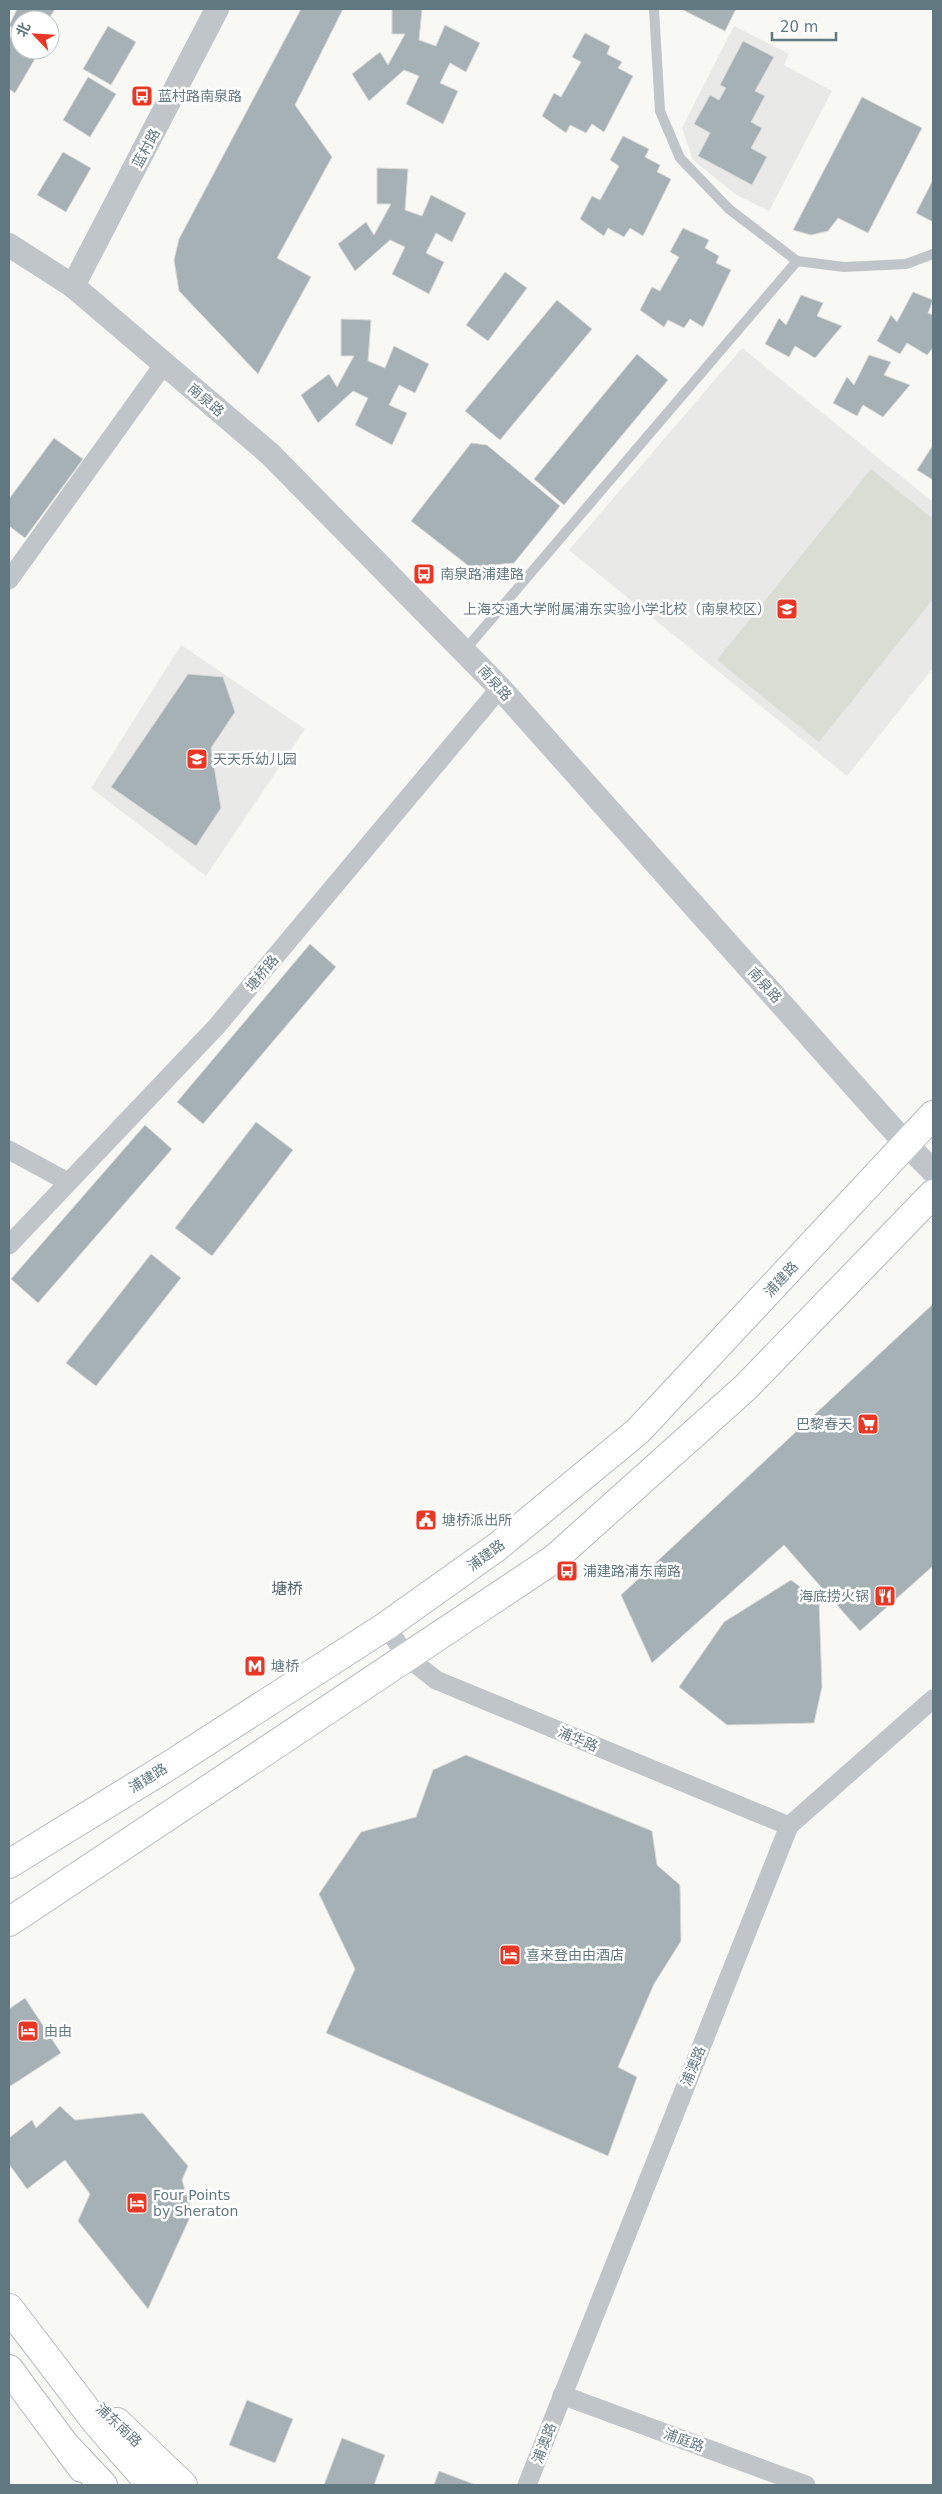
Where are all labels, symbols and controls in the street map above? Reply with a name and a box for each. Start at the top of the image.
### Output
north arrow [10,10,60,60]
scale bar [772,10,836,42]
text: 20 m [780,18,818,36]
text: 北 [13,20,33,39]
bus stop icon: 蓝村路南泉路 [130,84,154,108]
place label: 蓝村路南泉路 [158,88,242,104]
street label: 蓝村路 [129,126,163,170]
street label: 南泉路 [185,380,227,420]
bus stop icon: 南泉路浦建路 [412,562,436,586]
place label: 南泉路浦建路 [440,566,524,582]
school or university icon: 上海交通大学附属浦东实验小学北校（南泉校区） [775,597,799,621]
place label: 上海交通大学附属浦东实验小学北校（南泉校区） [463,601,771,617]
street label: 南泉路 [475,662,515,704]
school or university icon: 天天乐幼儿园 [185,747,209,771]
place label: 天天乐幼儿园 [213,751,297,767]
street label: 塘桥路 [242,952,282,994]
street label: 南泉路 [745,964,785,1006]
street label: 浦建路 [761,1258,801,1300]
supermarket icon: 巴黎春天 [856,1412,880,1436]
place label: 巴黎春天 [796,1416,852,1432]
public building icon: 塘桥派出所 [414,1508,438,1532]
place label: 塘桥派出所 [442,1512,512,1528]
street label: 浦建路 [464,1536,508,1574]
bus stop icon: 浦建路浦东南路 [555,1559,579,1583]
place label: 浦建路浦东南路 [583,1563,681,1579]
district label: 塘桥 [271,1579,303,1598]
restaurant icon: 海底捞火锅 [873,1584,897,1608]
place label: 海底捞火锅 [799,1588,869,1604]
metro station icon: 塘桥 [243,1654,267,1678]
place label: 塘桥 [271,1658,299,1674]
street label: 浦华路 [556,1723,600,1755]
street label: 浦建路 [126,1760,170,1796]
hotel icon: 喜来登由由酒店 [498,1943,522,1967]
place label: 喜来登由由酒店 [526,1947,624,1963]
hotel icon: 由由 [16,2019,40,2043]
place label: 由由 [44,2023,72,2039]
street label: 浦澳路 [678,2044,708,2088]
place label: Four Points by Sheraton [153,2187,238,2219]
hotel icon: Four Points by Sheraton [125,2191,149,2215]
street label: 浦东南路 [93,2400,145,2450]
street label: 浦澳路 [529,2421,559,2465]
street label: 浦庭路 [662,2425,706,2455]

